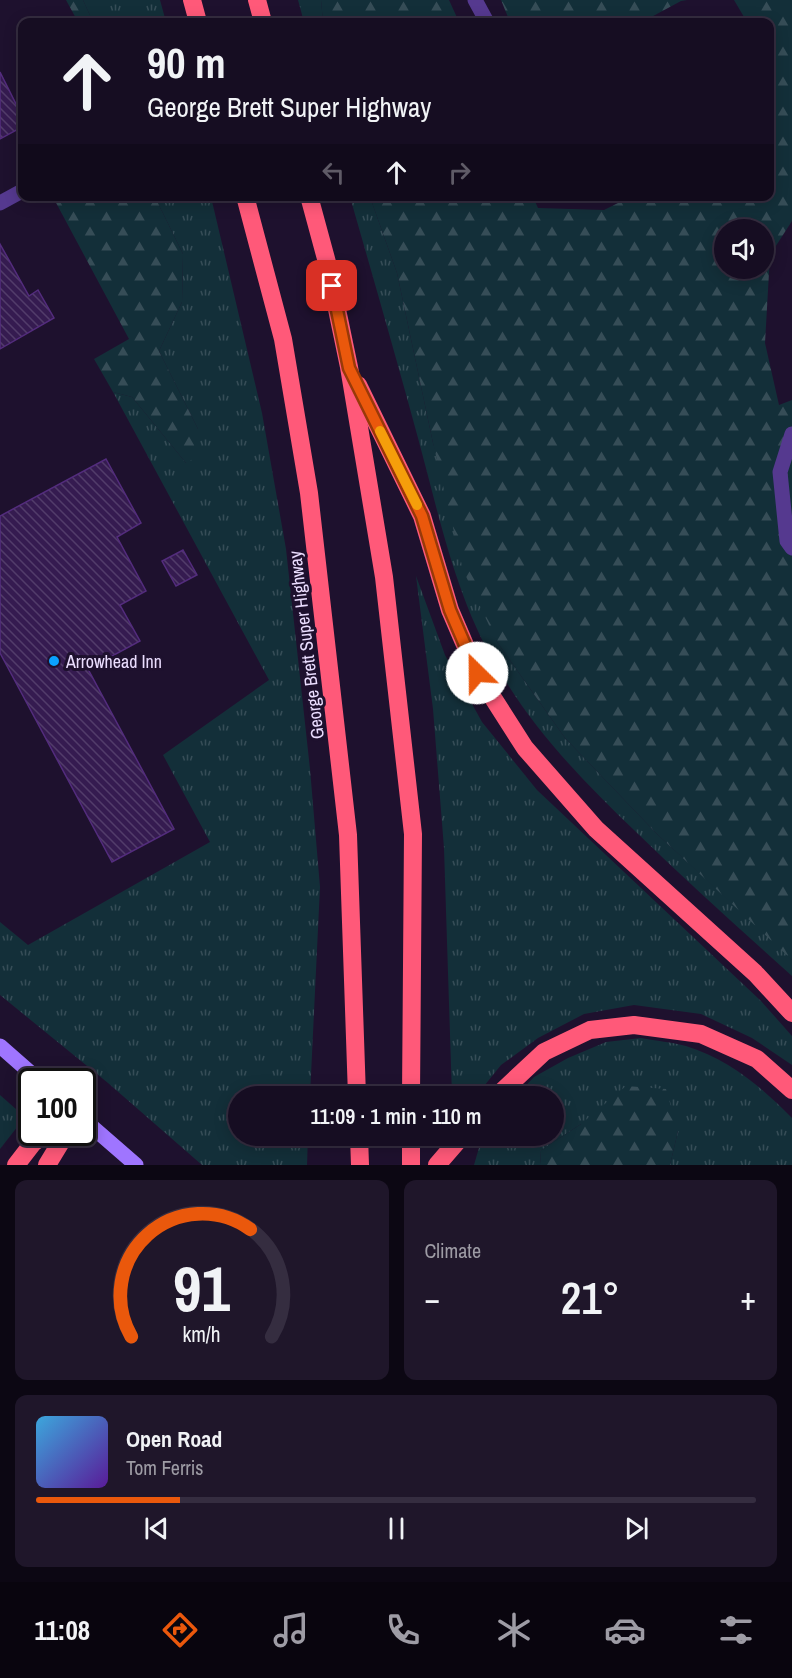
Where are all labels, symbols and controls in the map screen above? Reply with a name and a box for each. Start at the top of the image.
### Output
text: 90 m [147,35,226,91]
icon: ahead [48,42,126,120]
text: George Brett Super Highway [147,89,431,125]
icon: left [317,156,350,189]
icon: ahead [380,156,413,189]
icon: right [443,156,476,189]
map controls [714,219,774,279]
button: sound [714,219,774,279]
pin [306,260,357,311]
icon: arrive [315,269,348,302]
street label: George Brett Super Highway [282,549,330,741]
position arrow [445,641,509,705]
place label: Arrowhead Inn [65,649,162,674]
marker: Arrowhead Inn [47,654,61,668]
speed limit sign: 100 [18,1068,96,1146]
text: 11:09 · 1 min · 110 m [311,1101,481,1131]
text: Climate [425,1237,481,1264]
text: 91 [173,1246,231,1330]
text: 21° [561,1267,620,1328]
text: − [425,1276,440,1320]
text: + [740,1276,756,1320]
text: km/h [183,1320,221,1349]
text: Open Road [126,1424,222,1454]
text: Tom Ferris [126,1454,204,1481]
icon: previous [140,1512,173,1545]
icon: pause [380,1512,413,1545]
icon: next [620,1512,653,1545]
icon: directions [159,1609,201,1651]
icon: music [270,1609,312,1651]
icon: phone [382,1609,424,1651]
icon: climate [493,1609,535,1651]
icon: car [604,1609,646,1651]
icon: filters [715,1609,757,1651]
text: 11:08 [35,1612,90,1648]

